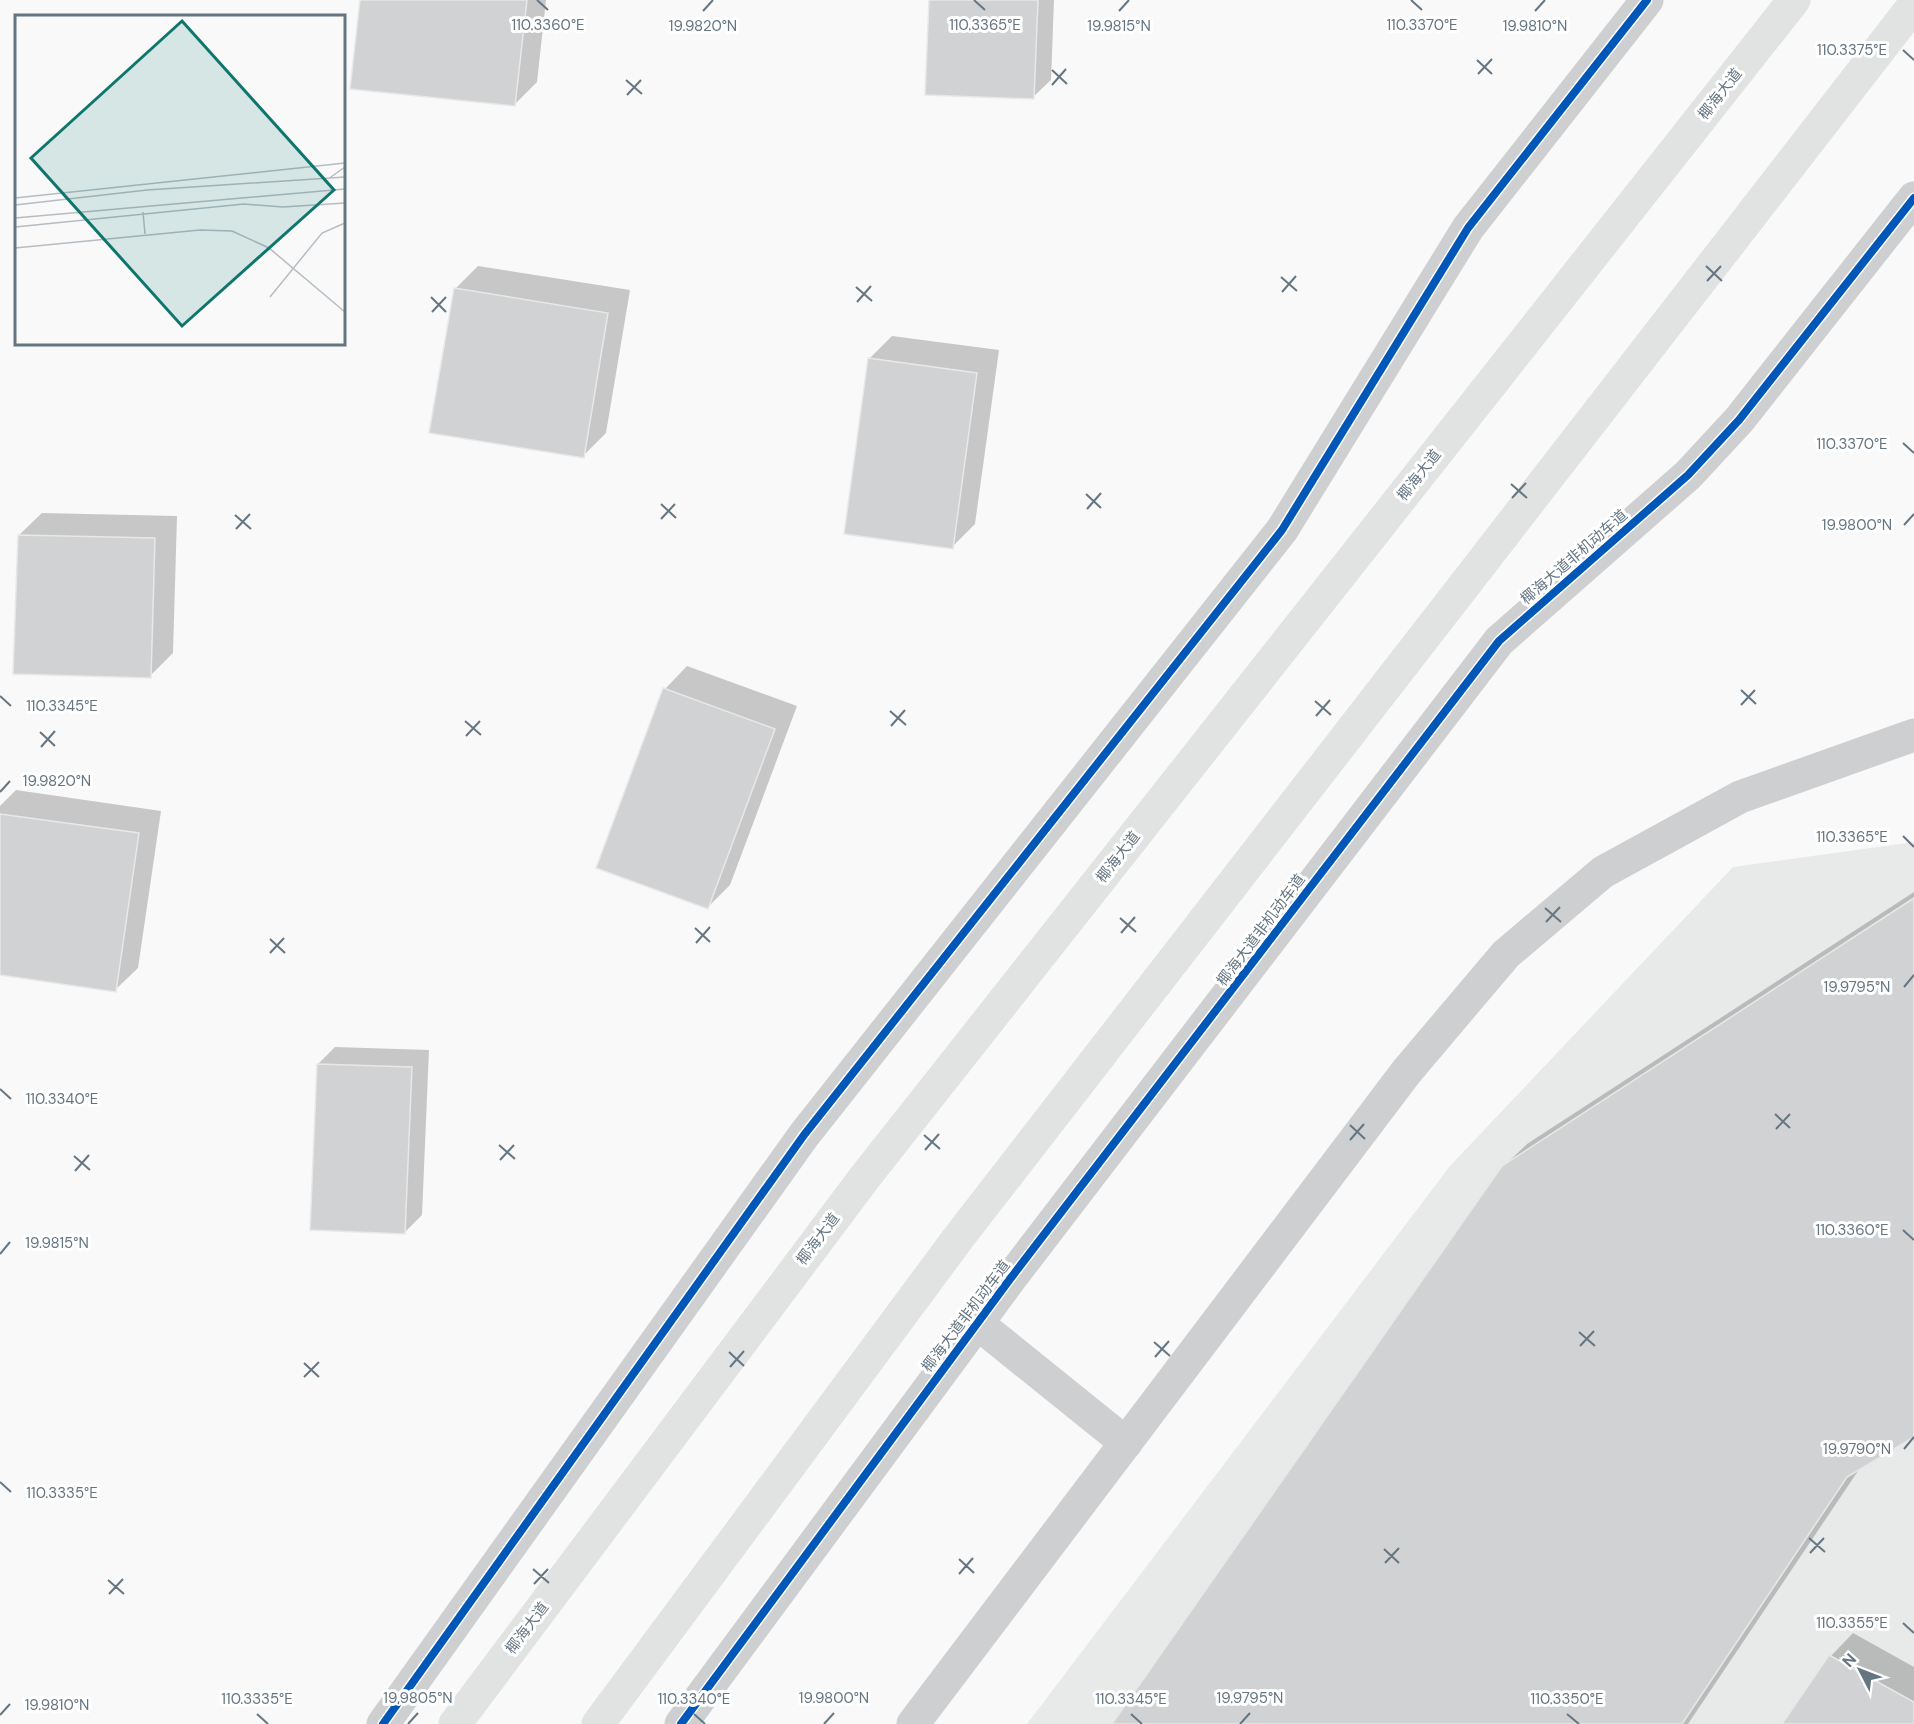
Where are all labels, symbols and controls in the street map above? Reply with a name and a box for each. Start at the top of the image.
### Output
inset map [15,15,345,345]
text: 110.3360°E [511,15,585,35]
text: 110.3365°E [949,15,1021,35]
text: 110.3370°E [1386,15,1458,35]
text: 19.9820°N [669,16,737,36]
text: 19.9815°N [1087,16,1151,36]
text: 19.9810°N [1503,16,1567,36]
text: 110.3375°E [1817,40,1887,60]
street label: 椰海大道 [1694,64,1746,124]
text: 110.3370°E [1816,434,1888,454]
street label: 椰海大道 [1393,445,1445,505]
street label: 椰海大道非机动车道 [1516,505,1632,609]
text: 19.9800°N [1822,515,1892,535]
text: 110.3345°E [26,696,98,716]
text: 19.9820°N [23,771,91,791]
street label: 椰海大道 [1092,827,1144,887]
text: 110.3365°E [1816,827,1888,847]
street label: 椰海大道非机动车道 [1212,870,1310,990]
text: 19.9795°N [1824,977,1890,997]
text: 110.3340°E [26,1089,98,1109]
street label: 椰海大道 [792,1209,844,1269]
text: 110.3360°E [1815,1220,1889,1240]
text: 19.9815°N [25,1233,89,1253]
street label: 椰海大道非机动车道 [917,1256,1015,1376]
text: 19.9790°N [1823,1439,1891,1459]
text: 110.3335°E [26,1483,98,1503]
street label: 椰海大道 [501,1598,553,1658]
text: 110.3355°E [1816,1613,1888,1633]
north arrow [1830,1640,1890,1700]
text: N [1838,1649,1861,1672]
text: 19.9805°N [383,1688,453,1708]
text: 19.9800°N [799,1688,869,1708]
text: 19.9795°N [1217,1688,1283,1708]
text: 110.3335°E [221,1689,293,1709]
text: 110.3340°E [658,1689,730,1709]
text: 110.3345°E [1095,1689,1167,1709]
text: 110.3350°E [1531,1689,1603,1709]
text: 19.9810°N [25,1695,89,1715]

